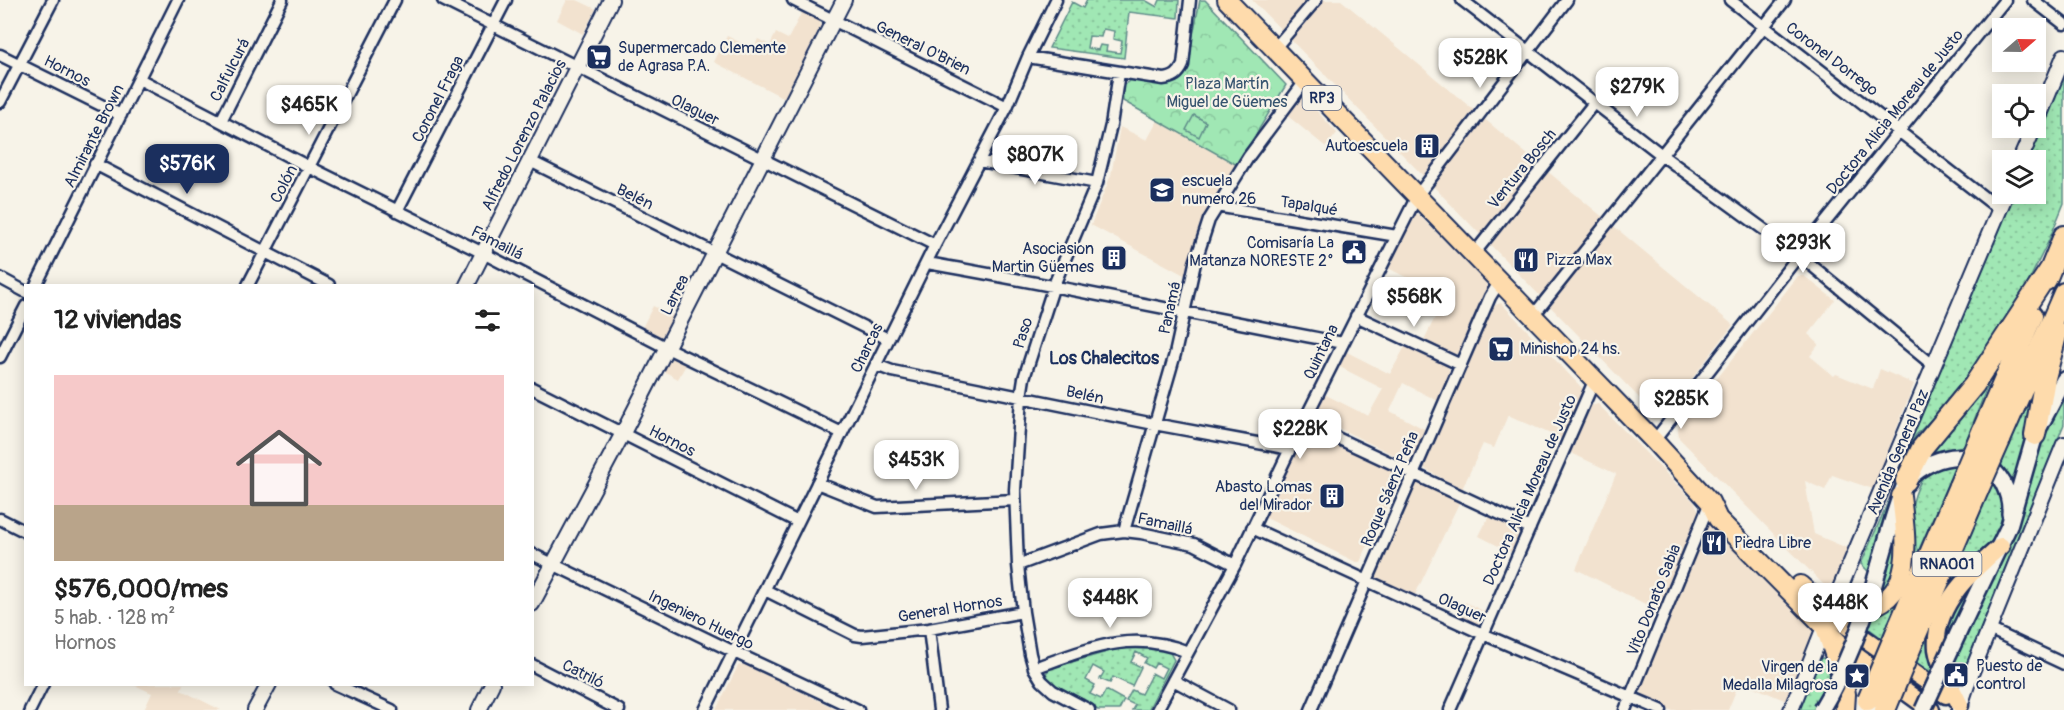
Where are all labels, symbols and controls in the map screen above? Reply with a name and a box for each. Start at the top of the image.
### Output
street label: General O'Brien [872,16,974,80]
street label: Coronel Dorrego [1782,18,1883,101]
north arrow [1992,18,2046,72]
map controls [1992,18,2046,204]
street label: Doctora Alicia Moreau de Justo [1822,25,1968,199]
street label: Calfulcurá [206,35,254,105]
place label: Supermercado Clemente de Agrasa P.A. [618,38,786,76]
pin: $528K [1438,38,1522,89]
supermarket icon: Supermercado Clemente de Agrasa P.A. [584,42,614,72]
text: $528K [1453,45,1508,70]
street label: Hornos [40,51,94,91]
street label: Coronel Fraga [408,52,468,146]
street label: Alfredo Lorenzo Palacios [477,56,571,214]
pin: $279K [1595,67,1679,118]
park label: Plaza Martín Miguel de Güemes [1167,74,1287,112]
text: $279K [1610,74,1664,99]
street label: Almirante Brown [59,81,129,191]
button: locate [1992,84,2046,138]
pin: $465K [267,85,351,136]
road number: RP3 [1302,86,1342,110]
street label: Olaguer [668,90,723,130]
text: $465K [281,92,337,117]
street label: Ventura Bosch [1484,125,1560,213]
building icon: Autoescuela [1412,131,1442,161]
pin: $807K [993,135,1077,186]
place label: Autoescuela [1325,136,1408,156]
text: $807K [1006,142,1064,167]
pin: $576K [145,144,229,195]
button: layers [1992,150,2046,204]
text: $576K [159,151,215,176]
street label: Colón [266,162,302,206]
place label: escuela numero 26 [1182,171,1256,209]
school or university icon: escuela numero 26 [1147,175,1177,205]
street label: Belén [613,180,657,214]
street label: Tapalqué [1279,192,1339,220]
street label: Famaillá [468,221,526,265]
pin: $293K [1761,223,1845,274]
text: $293K [1775,230,1831,255]
place label: Comisaría La Matanza NORESTE 2° [1189,233,1334,271]
public building icon: Comisaría La Matanza NORESTE 2° [1339,237,1369,267]
place label: Asociasion Martin Güemes [992,239,1094,277]
building icon: Asociasion Martin Güemes [1099,243,1129,273]
restaurant icon: Pizza Max [1511,245,1541,275]
place label: Pizza Max [1546,250,1612,270]
street label: Larrea [656,271,694,319]
pin: $568K [1372,277,1456,328]
street label: Panamá [1155,280,1185,336]
text: $568K [1386,284,1442,309]
text: 12 viviendas [54,304,181,336]
icon: filters [471,304,504,337]
street label: Paso [1009,315,1037,351]
street label: Charcas [846,320,888,376]
street label: Quintana [1299,321,1343,383]
supermarket icon: Minishop 24 hs. [1486,334,1516,364]
place label: Minishop 24 hs. [1520,339,1620,359]
district label: Los Chalecitos [1049,347,1160,370]
pin: $285K [1639,379,1723,430]
street label: Belén [1064,381,1106,409]
text: $285K [1654,386,1709,411]
street label: Avenida General Paz [1863,386,1933,518]
street label: Doctora Alicia Moreau de Justo [1479,391,1581,588]
pin: $228K [1258,409,1342,460]
icon: home [225,414,333,522]
text: $228K [1272,416,1328,441]
street label: Hornos [645,421,699,461]
street label: Roque Sáenz Peña [1357,428,1423,550]
pin: $453K [874,440,958,491]
text: $453K [888,447,944,472]
place label: Abasto Lomas del Mirador [1215,477,1312,515]
building icon: Abasto Lomas del Mirador [1317,481,1347,511]
street label: Famaillá [1136,508,1194,540]
restaurant icon: Piedra Libre [1699,528,1729,558]
place label: Piedra Libre [1734,533,1811,553]
street label: Vito Donato Sabia [1622,541,1686,659]
road number: RNA001 [1912,552,1982,576]
text: $576,000/mes [54,573,228,605]
pin: $448K [1068,578,1152,629]
pin: $448K [1798,583,1882,634]
text: $448K [1082,585,1138,610]
street label: Ingeniero Huergo [645,586,757,654]
street label: Olaguer [1435,588,1490,628]
text: $448K [1812,590,1868,615]
street label: General Hornos [897,591,1003,627]
text: 5 hab. · 128 m² [54,605,175,630]
text: Hornos [54,630,116,655]
street label: Catriló [559,655,608,693]
place label: Puesto de control [1976,656,2042,694]
place label: Virgen de la Medalla Milagrosa [1723,657,1838,695]
public building icon: Puesto de control [1941,660,1971,690]
place icon: Virgen de la Medalla Milagrosa [1842,661,1872,691]

